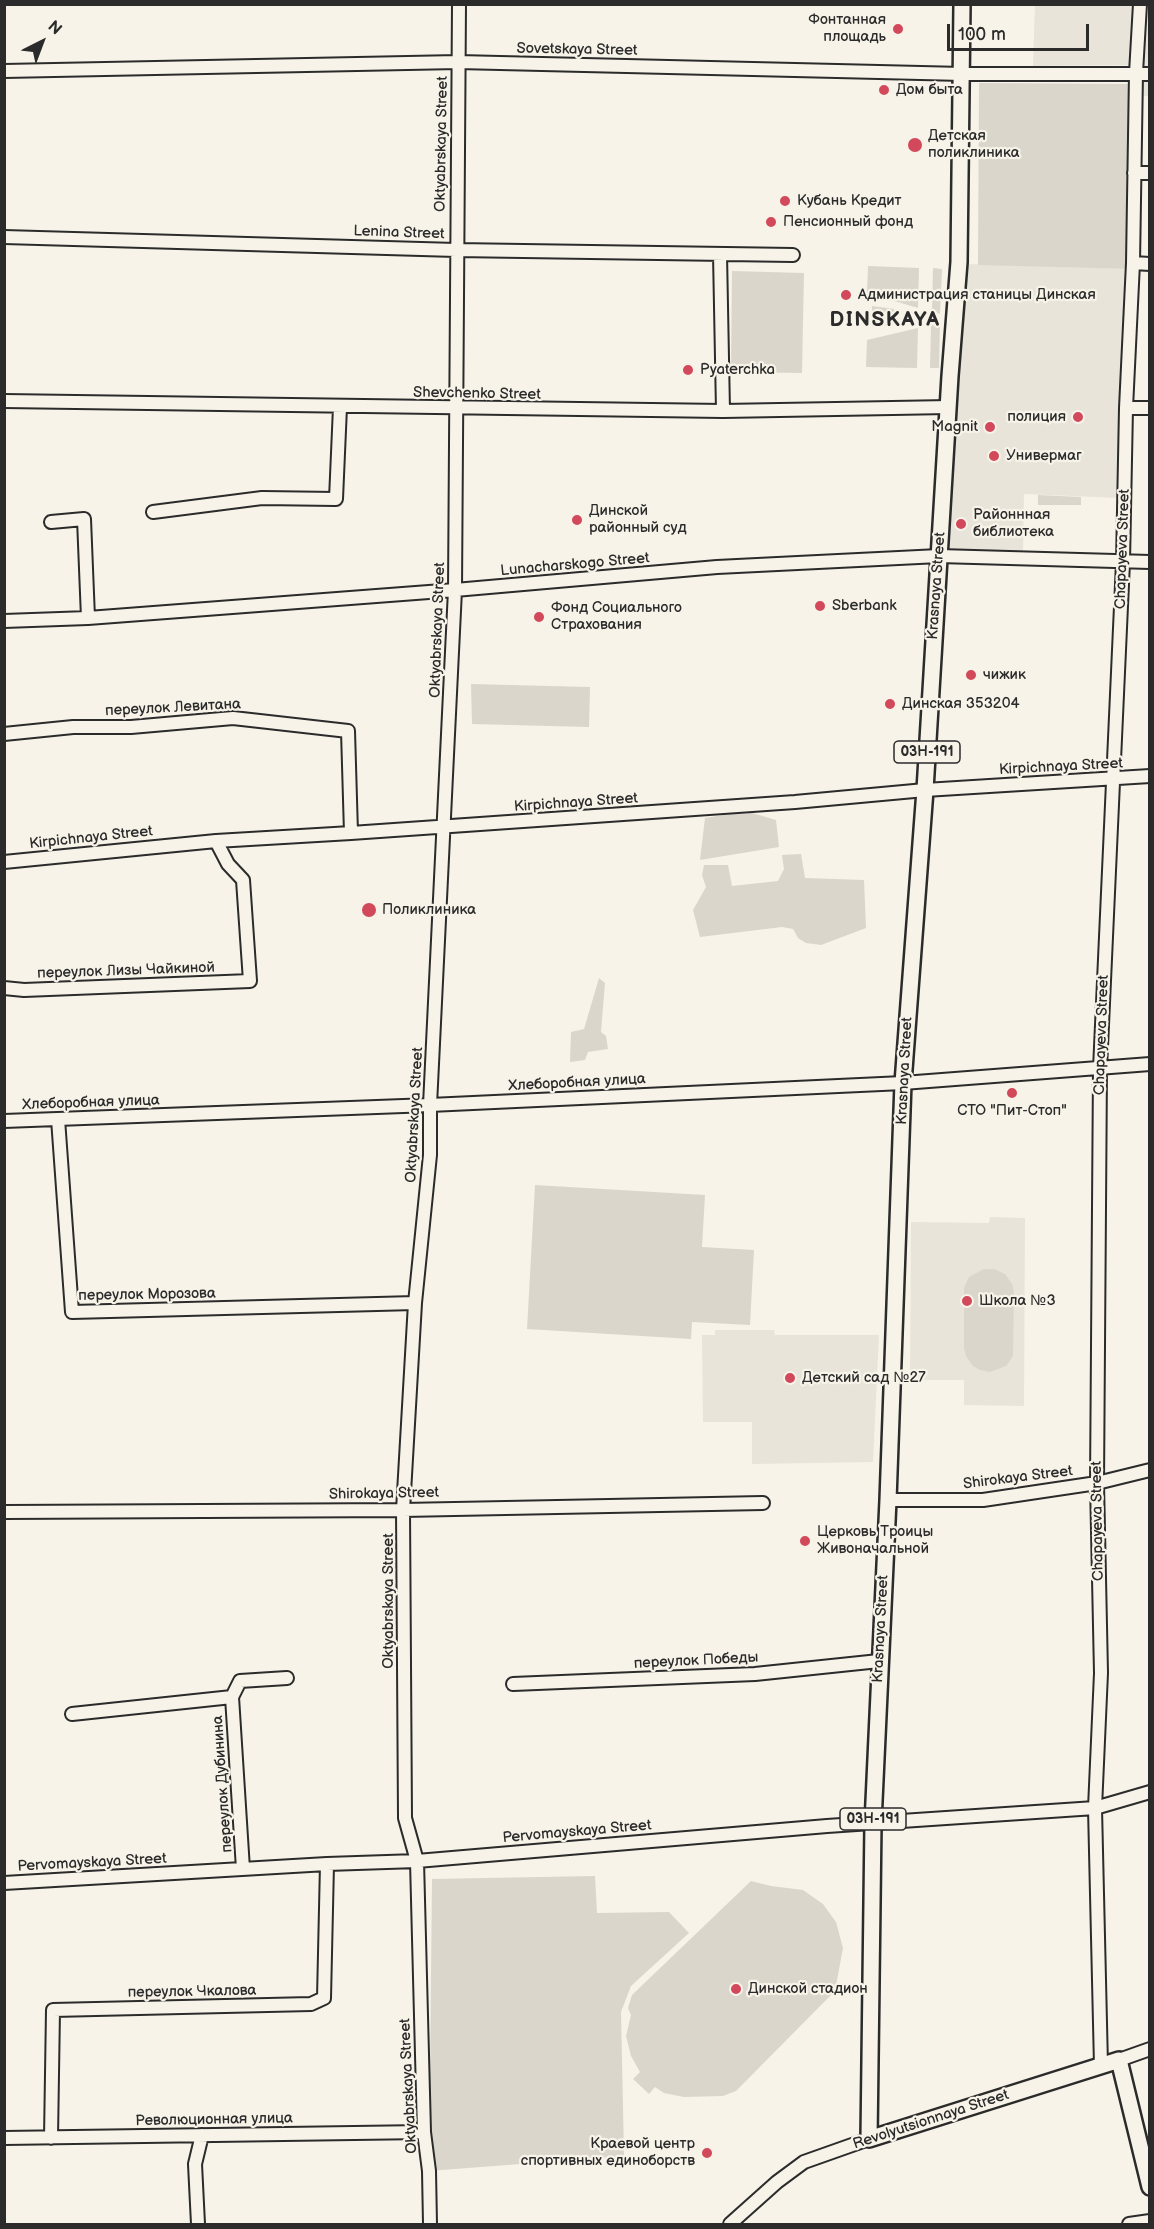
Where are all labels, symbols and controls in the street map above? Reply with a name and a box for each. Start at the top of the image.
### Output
place label: Фонтанная площадь [808,11,886,46]
north arrow [12,12,72,72]
scale bar [950,12,1092,50]
text: N [44,17,65,39]
marker: Фонтанная площадь [891,22,905,36]
text: 100 m [958,24,1006,45]
street label: Sovetskaya Street [516,40,638,60]
street label: Oktyabrskaya Street [432,76,452,212]
place label: Дом быта [896,81,963,99]
marker: Дом быта [877,83,891,97]
place label: Детская поликлиника [928,127,1020,162]
marker: Детская поликлиника [906,136,924,154]
place label: Кубань Кредит [797,192,902,210]
marker: Кубань Кредит [778,194,792,208]
place label: Пенсионный фонд [783,213,913,231]
marker: Пенсионный фонд [764,215,778,229]
street label: Lenina Street [353,222,445,244]
place label: Администрация станицы Динская [858,286,1096,304]
marker: Администрация станицы Динская [839,288,853,302]
district label: DINSKAYA [830,308,940,334]
place label: Pyaterchka [700,361,775,379]
marker: Pyaterchka [681,363,695,377]
street label: Shevchenko Street [413,384,541,404]
place label: полиция [1007,408,1066,426]
marker: полиция [1071,410,1085,424]
place label: Magnit [931,418,978,436]
marker: Magnit [983,420,997,434]
place label: Универмаг [1006,447,1082,465]
marker: Универмаг [987,449,1001,463]
street label: Chapayeva Street [1112,489,1134,609]
place label: Динской районный суд [589,502,686,537]
place label: Районнная библиотека [973,506,1054,541]
marker: Динской районный суд [570,513,584,527]
marker: Районнная библиотека [954,517,968,531]
street label: Krasnaya Street [924,532,950,640]
street label: Lunacharskogo Street [500,550,650,580]
street label: Oktyabrskaya Street [427,562,449,698]
place label: Sberbank [832,597,897,615]
place label: Фонд Социального Страхования [551,599,682,634]
marker: Sberbank [813,599,827,613]
marker: Фонд Социального Страхования [532,610,546,624]
place label: чижик [983,666,1026,684]
marker: чижик [964,668,978,682]
street label: переулок Левитана [105,695,241,721]
place label: Динская 353204 [902,695,1020,713]
marker: Динская 353204 [883,697,897,711]
road number: 03Н-191 [894,741,960,763]
street label: Kirpichnaya Street [999,755,1123,779]
street label: Kirpichnaya Street [513,790,639,816]
street label: Kirpichnaya Street [28,823,154,853]
marker: Поликлиника [360,901,378,919]
place label: Поликлиника [382,901,476,919]
street label: переулок Лизы Чайкиной [37,959,215,983]
street label: Chapayeva Street [1091,975,1113,1095]
street label: Krasnaya Street [893,1017,917,1125]
street label: Oktyabrskaya Street [402,1047,428,1183]
street label: Хлеборобная улица [508,1070,646,1096]
marker: СТО "Пит-Стоп" [1005,1086,1019,1100]
street label: Хлеборобная улица [22,1092,160,1114]
place label: СТО "Пит-Стоп" [957,1102,1067,1120]
street label: переулок Морозова [78,1285,216,1305]
place label: Школа №3 [979,1292,1056,1310]
marker: Школа №3 [960,1294,974,1308]
place label: Детский сад №27 [802,1369,926,1387]
marker: Детский сад №27 [783,1371,797,1385]
street label: Chapayeva Street [1088,1461,1108,1581]
street label: Shirokaya Street [962,1462,1074,1494]
street label: Shirokaya Street [329,1484,439,1504]
place label: Церковь Троицы Живоначальной [817,1523,933,1558]
street label: Oktyabrskaya Street [380,1533,398,1669]
marker: Церковь Троицы Живоначальной [798,1534,812,1548]
street label: Krasnaya Street [869,1575,893,1683]
street label: переулок Победы [633,1649,759,1673]
street label: переулок Дубинина [209,1715,237,1853]
road number: 03Н-191 [840,1808,906,1830]
street label: Pervomayskaya Street [502,1817,652,1847]
street label: Pervomayskaya Street [17,1850,167,1876]
place label: Динской стадион [748,1980,868,1998]
street label: переулок Чкалова [127,1982,257,2002]
marker: Динской стадион [729,1982,743,1996]
street label: Oktyabrskaya Street [396,2018,422,2154]
street label: Revolyutsionnaya Street [851,2086,1011,2154]
street label: Революционная улица [135,2110,293,2130]
place label: Краевой центр спортивных единоборств [521,2135,695,2170]
marker: Краевой центр спортивных единоборств [700,2146,714,2160]

